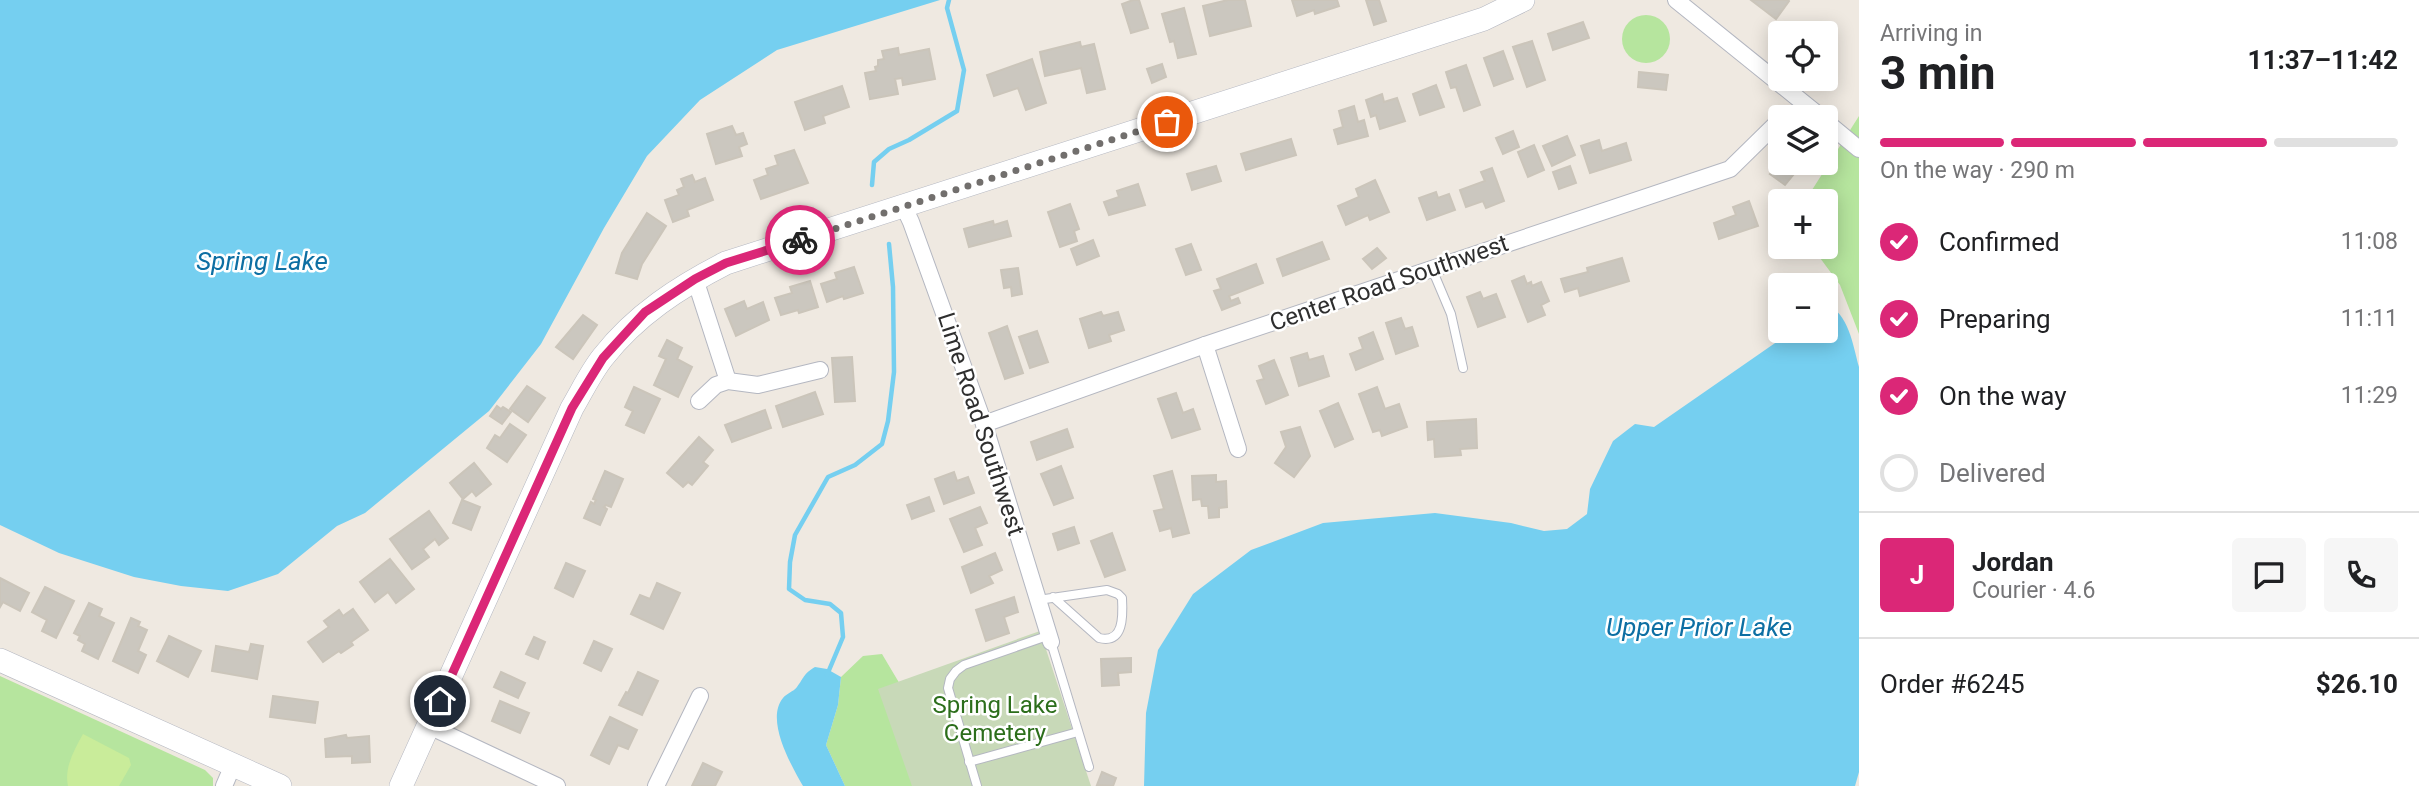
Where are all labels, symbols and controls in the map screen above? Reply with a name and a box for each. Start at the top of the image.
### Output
text: Arriving in [1880,20,1983,47]
map controls [1768,21,1838,343]
button: locate [1768,21,1838,91]
text: 11:37–11:42 [2248,45,2398,75]
text: 3 min [1880,46,1996,100]
pin [1137,92,1197,152]
icon: bag [1148,103,1186,141]
button: layers [1768,105,1838,175]
text: On the way · 290 m [1880,157,2075,184]
button: + [1768,189,1838,259]
courier [765,205,835,275]
icon: bike [781,221,819,259]
icon: check [1880,223,1918,261]
text: Confirmed [1939,227,2060,257]
text: 11:08 [2341,228,2398,255]
street label: Center Road Southwest [1266,229,1512,337]
water label: Spring Lake [196,246,328,276]
button: − [1768,273,1838,343]
icon: check [1880,300,1918,338]
text: Preparing [1939,304,2051,334]
text: 11:11 [2341,305,2398,332]
street label: Lime Road Southwest [932,309,1030,539]
icon: check [1880,377,1918,415]
text: On the way [1939,381,2067,411]
text: 11:29 [2341,382,2398,409]
text: Delivered [1939,458,2046,488]
button: chat [2232,538,2306,612]
button: phone [2324,538,2398,612]
text: Jordan [1972,547,2054,577]
text: J [1910,560,1924,590]
text: Courier · 4.6 [1972,577,2095,604]
water label: Upper Prior Lake [1606,612,1792,642]
text: Order #6245 [1880,669,2025,699]
text: $26.10 [2316,669,2398,699]
pin [410,671,470,731]
icon: home [421,682,459,720]
park label: Spring Lake Cemetery [932,691,1058,747]

